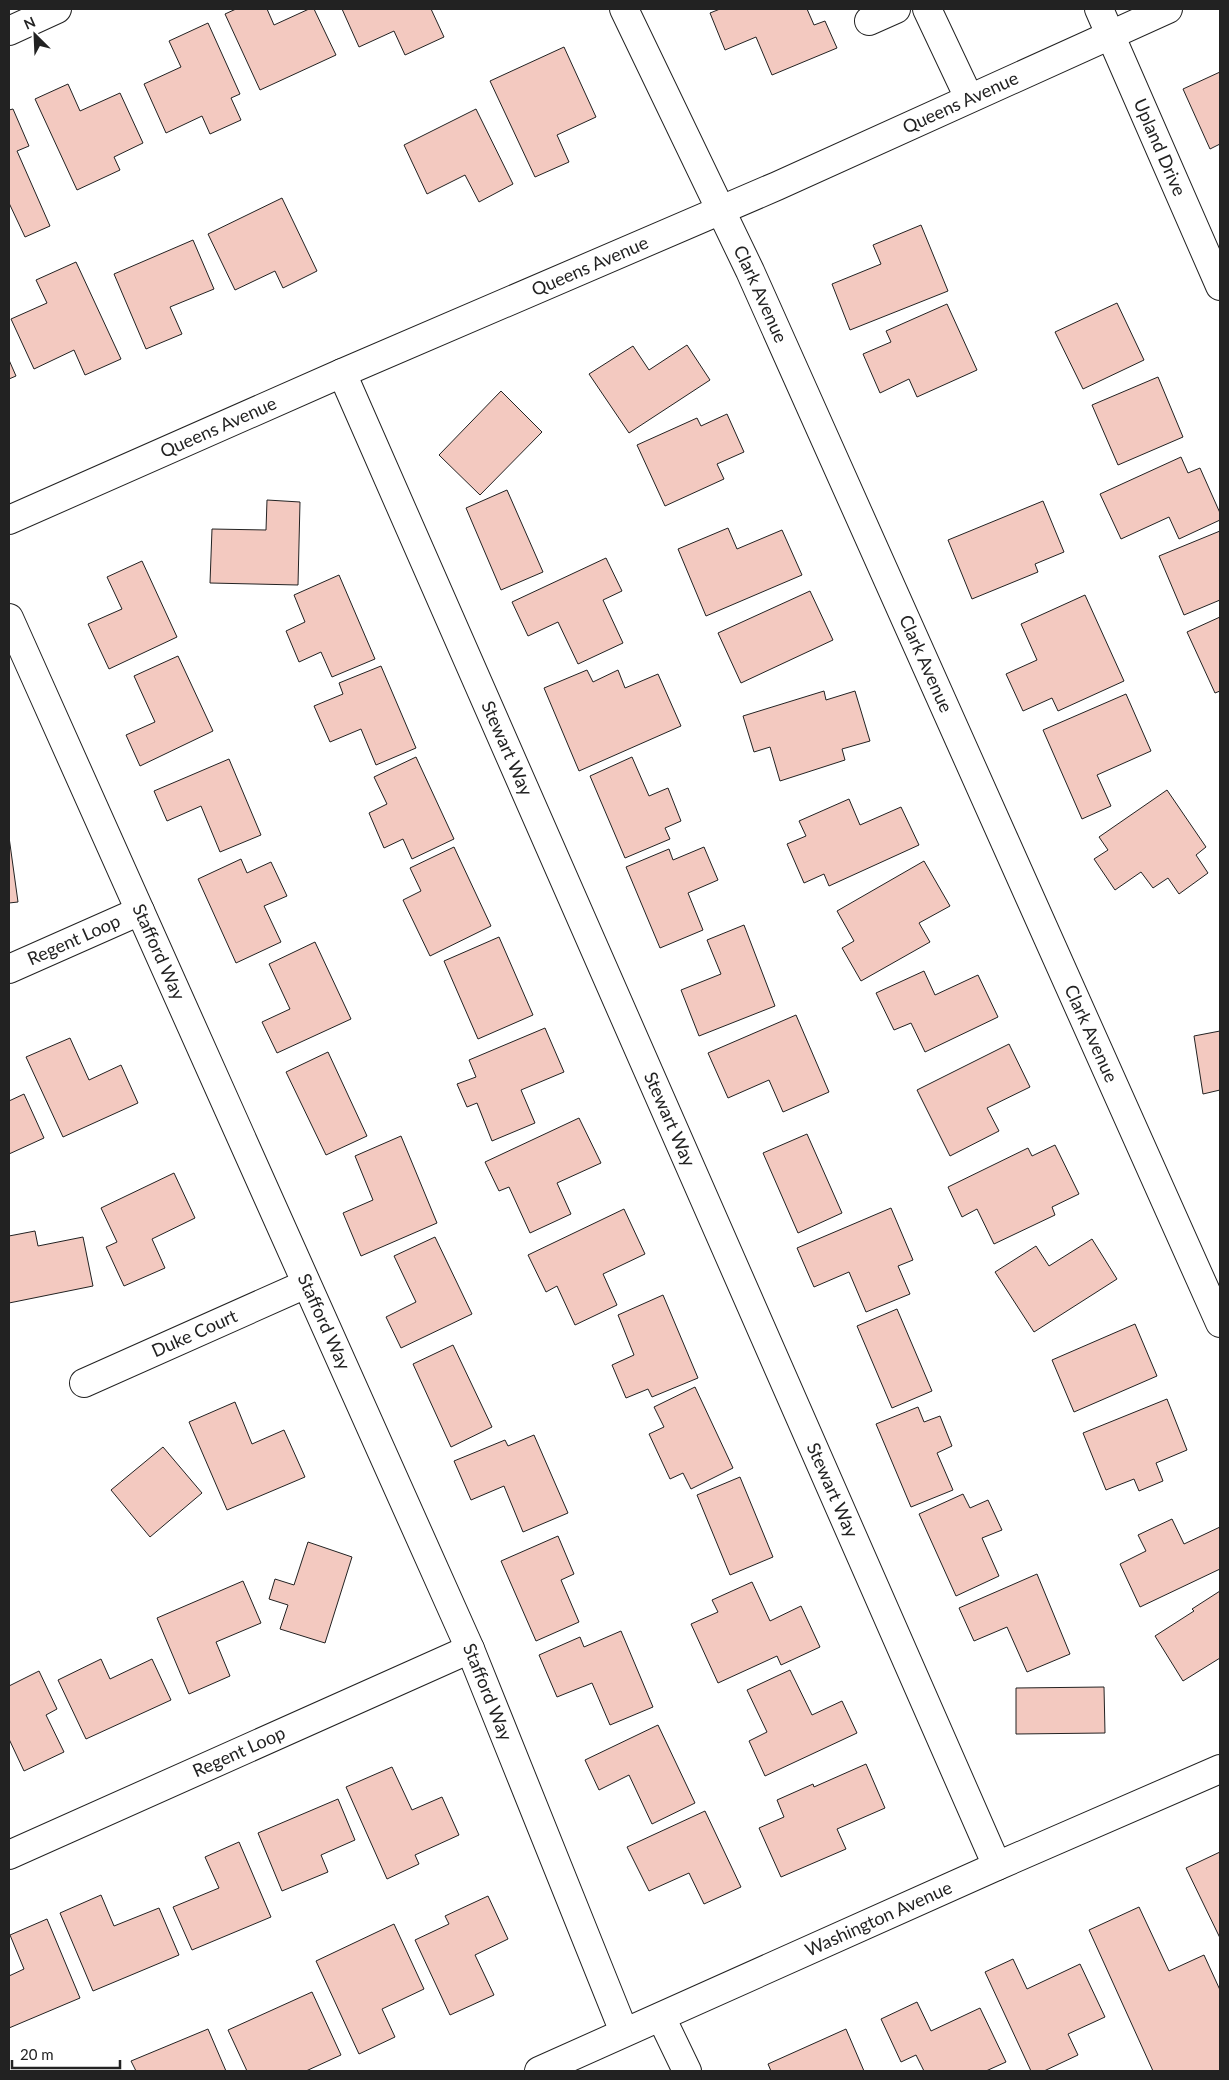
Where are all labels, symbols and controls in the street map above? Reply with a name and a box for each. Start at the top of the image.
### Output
north arrow [10,10,60,60]
text: N [21,13,38,33]
street label: Queens Avenue [899,66,1022,138]
street label: Upland Drive [1129,95,1191,199]
street label: Queens Avenue [528,231,651,300]
street label: Clark Avenue [729,241,793,346]
street label: Queens Avenue [157,391,280,462]
street label: Clark Avenue [895,611,958,716]
street label: Stewart Way [477,697,538,799]
street label: Stafford Way [128,900,191,1004]
street label: Regent Loop [24,909,123,969]
street label: Clark Avenue [1060,981,1123,1085]
street label: Stewart Way [640,1068,701,1170]
street label: Stafford Way [294,1270,356,1374]
street label: Duke Court [148,1304,241,1361]
street label: Stewart Way [803,1439,864,1541]
street label: Stafford Way [459,1640,518,1744]
street label: Regent Loop [189,1721,288,1782]
street label: Washington Avenue [801,1876,955,1961]
scale bar [12,2038,120,2070]
text: 20 m [20,2045,54,2063]

